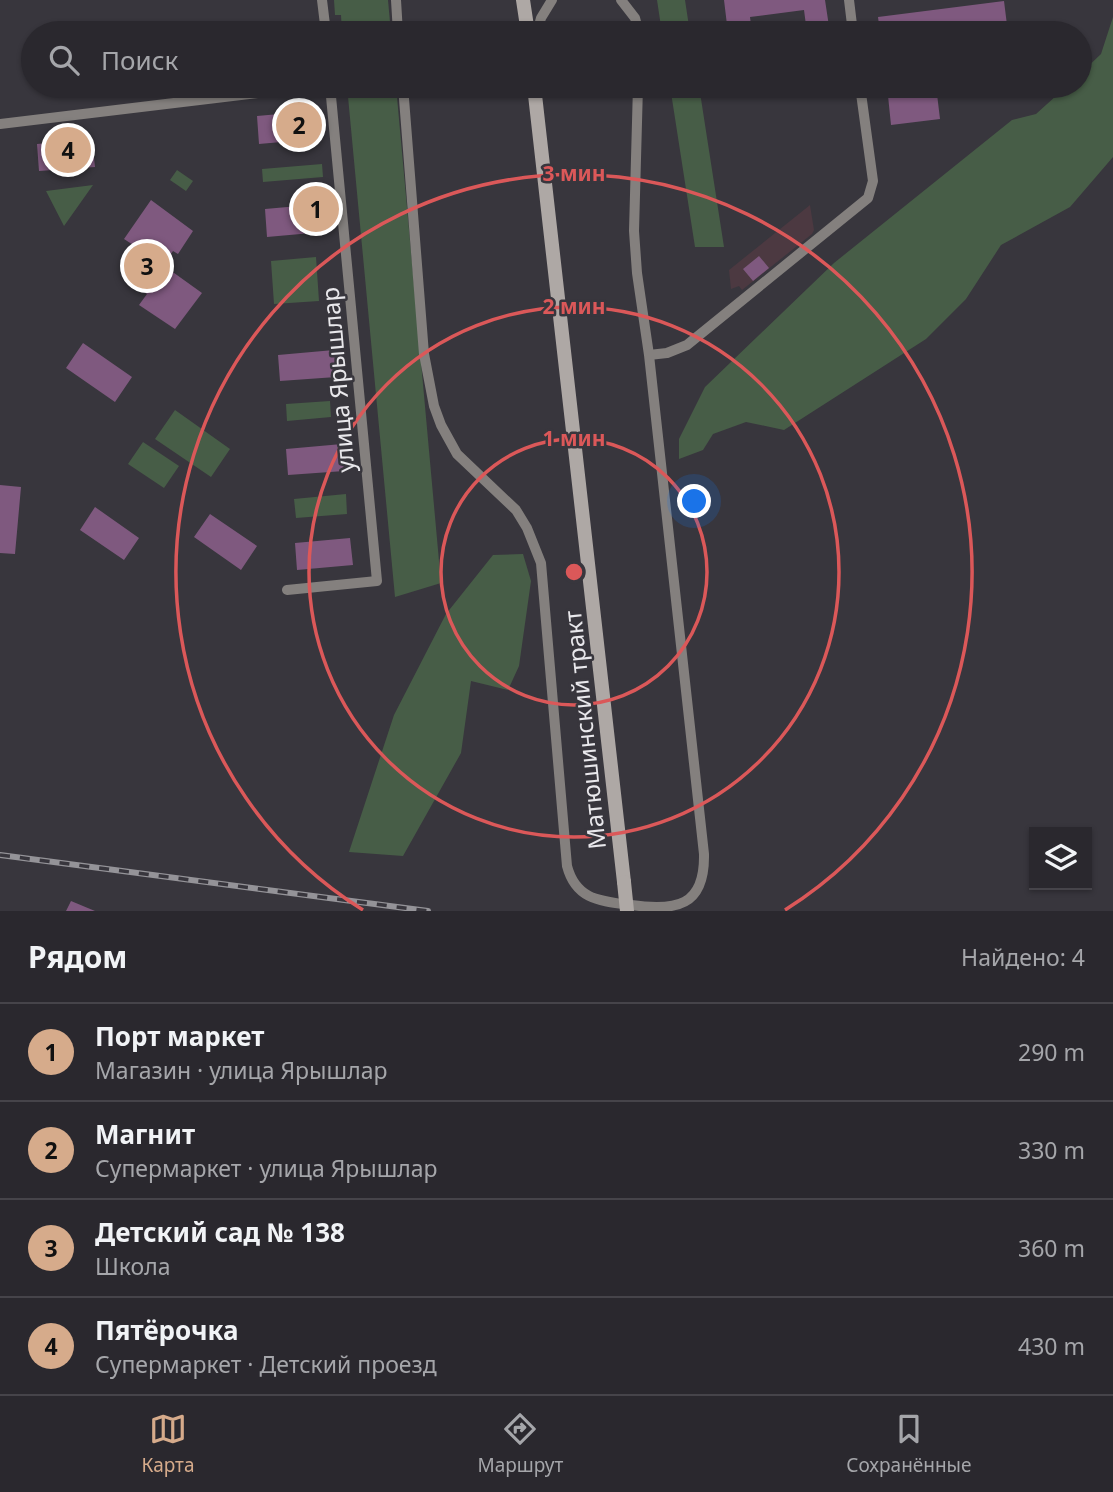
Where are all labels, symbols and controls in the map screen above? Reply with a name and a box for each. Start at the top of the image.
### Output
search box [21,21,1092,98]
icon: search [45,41,83,79]
text: Поиск [101,42,178,78]
pin: 2 [276,99,322,151]
pin: 4 [45,124,91,176]
text: 3 мин [543,159,605,187]
pin: 1 [293,183,339,235]
pin: 3 [124,240,170,292]
street label: улица Ярышлар [312,286,362,474]
text: 2 мин [543,292,605,320]
text: 1 мин [543,424,605,452]
your location [677,484,711,518]
centre of rings [562,560,586,584]
street label: Матюшинский тракт [555,609,613,851]
map controls [1029,827,1092,890]
button: layers [1029,827,1092,890]
text: Рядом [28,936,127,977]
text: Найдено: 4 [961,941,1085,973]
text: Порт маркет [95,1018,264,1054]
text: 1 [44,1036,58,1068]
text: 290 m [1018,1036,1085,1068]
text: Магазин · улица Ярышлар [95,1054,387,1086]
text: Магнит [95,1116,195,1152]
text: 2 [44,1134,58,1166]
text: 330 m [1018,1134,1085,1166]
text: Супермаркет · улица Ярышлар [95,1152,438,1184]
text: Детский сад № 138 [95,1214,345,1250]
text: 3 [44,1232,58,1264]
text: 360 m [1018,1232,1085,1264]
text: Школа [95,1250,171,1282]
text: Пятёрочка [95,1312,239,1348]
text: 4 [44,1330,58,1362]
text: 430 m [1018,1330,1085,1362]
text: Супермаркет · Детский проезд [95,1348,437,1380]
tab: Карта [141,1410,195,1478]
tab: Маршрут [477,1410,563,1478]
tab: Сохранённые [846,1410,972,1478]

